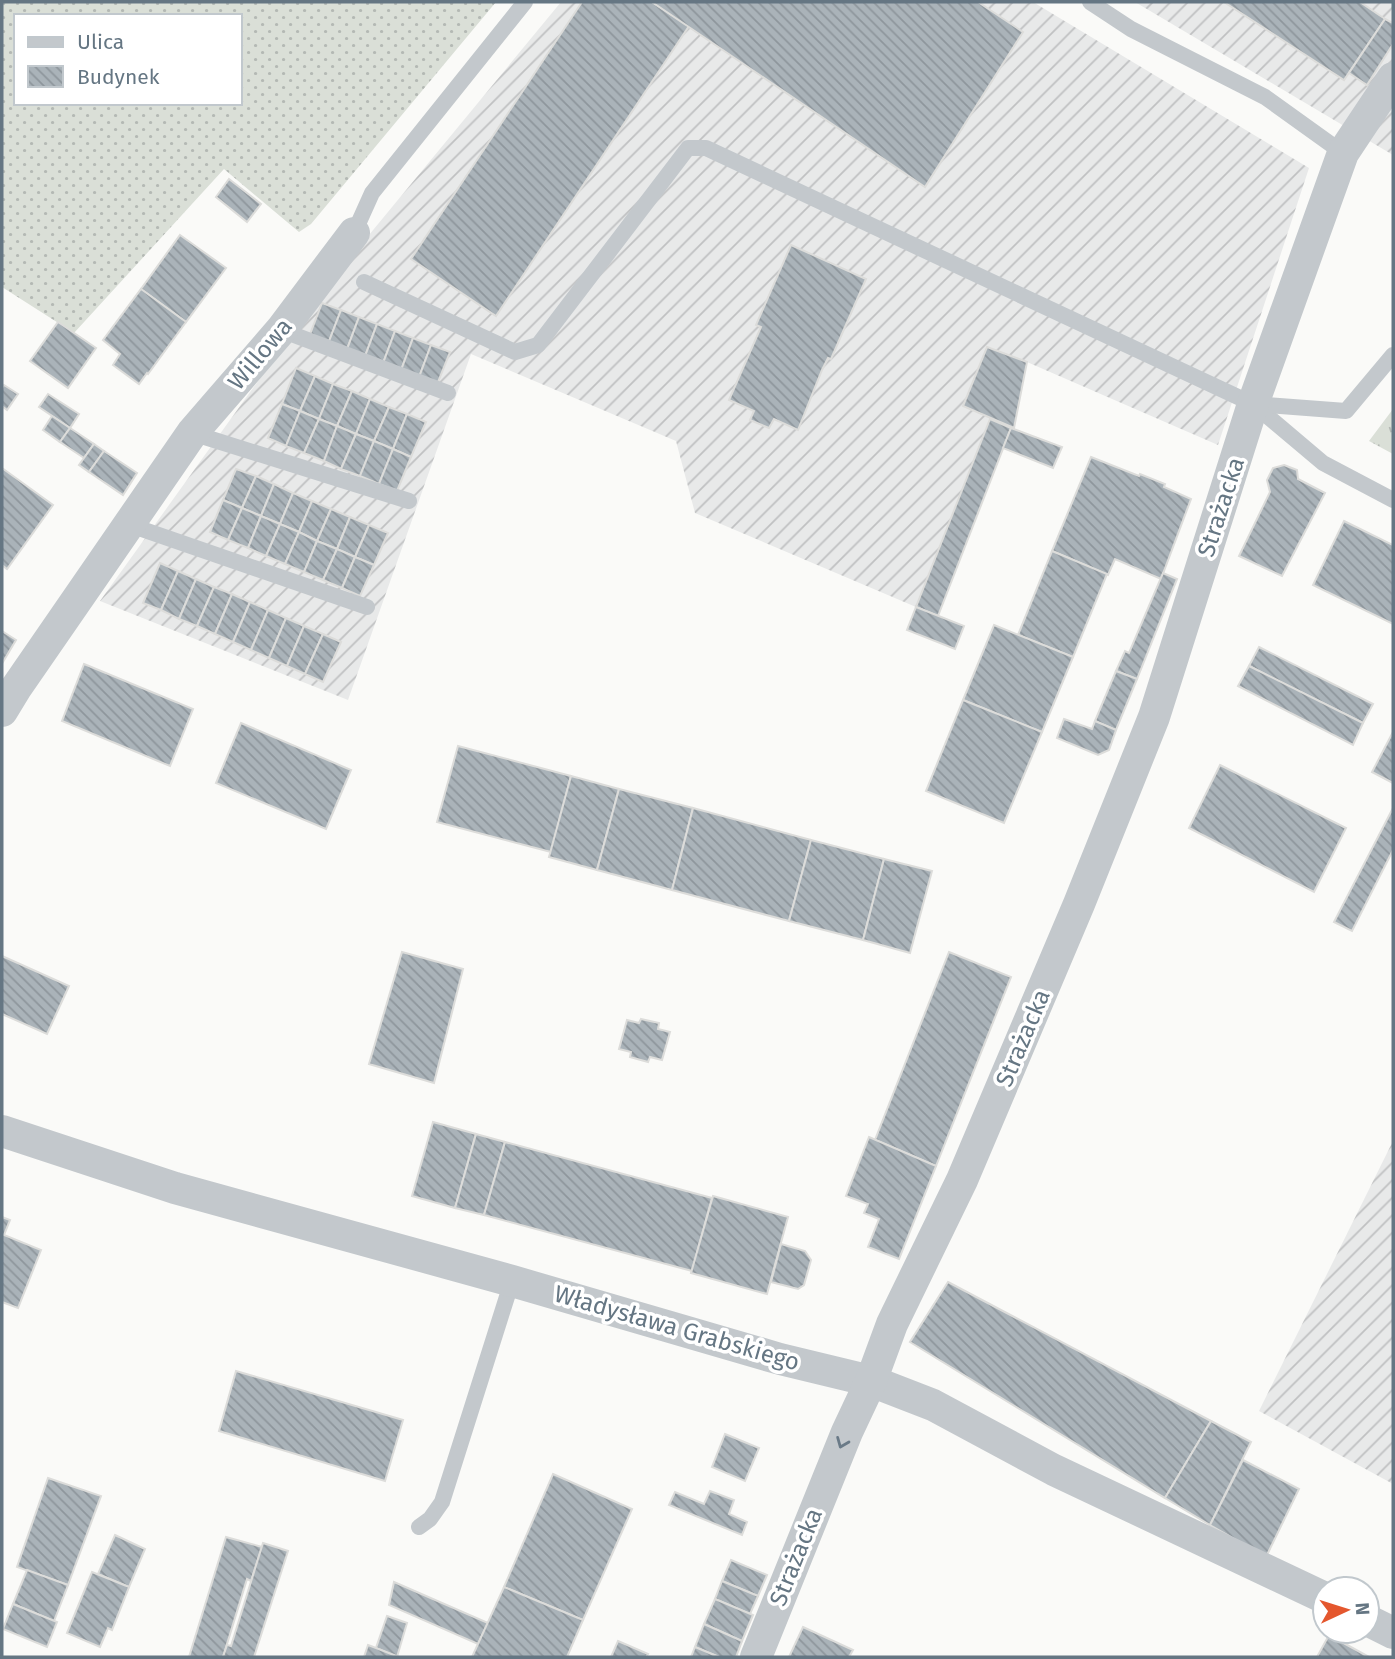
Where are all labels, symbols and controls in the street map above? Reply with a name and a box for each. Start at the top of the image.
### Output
legend [14,14,242,105]
text: Ulica [77,29,124,55]
text: Budynek [77,64,160,90]
street label: Willowa [222,313,298,395]
street label: Strażacka [1192,454,1250,560]
street label: Strażacka [990,985,1056,1091]
street label: Władysława Grabskiego [551,1280,803,1376]
one-way arrow [837,1437,851,1449]
street label: Strażacka [764,1504,828,1610]
north arrow [1311,1575,1381,1645]
text: N [1351,1602,1374,1616]

